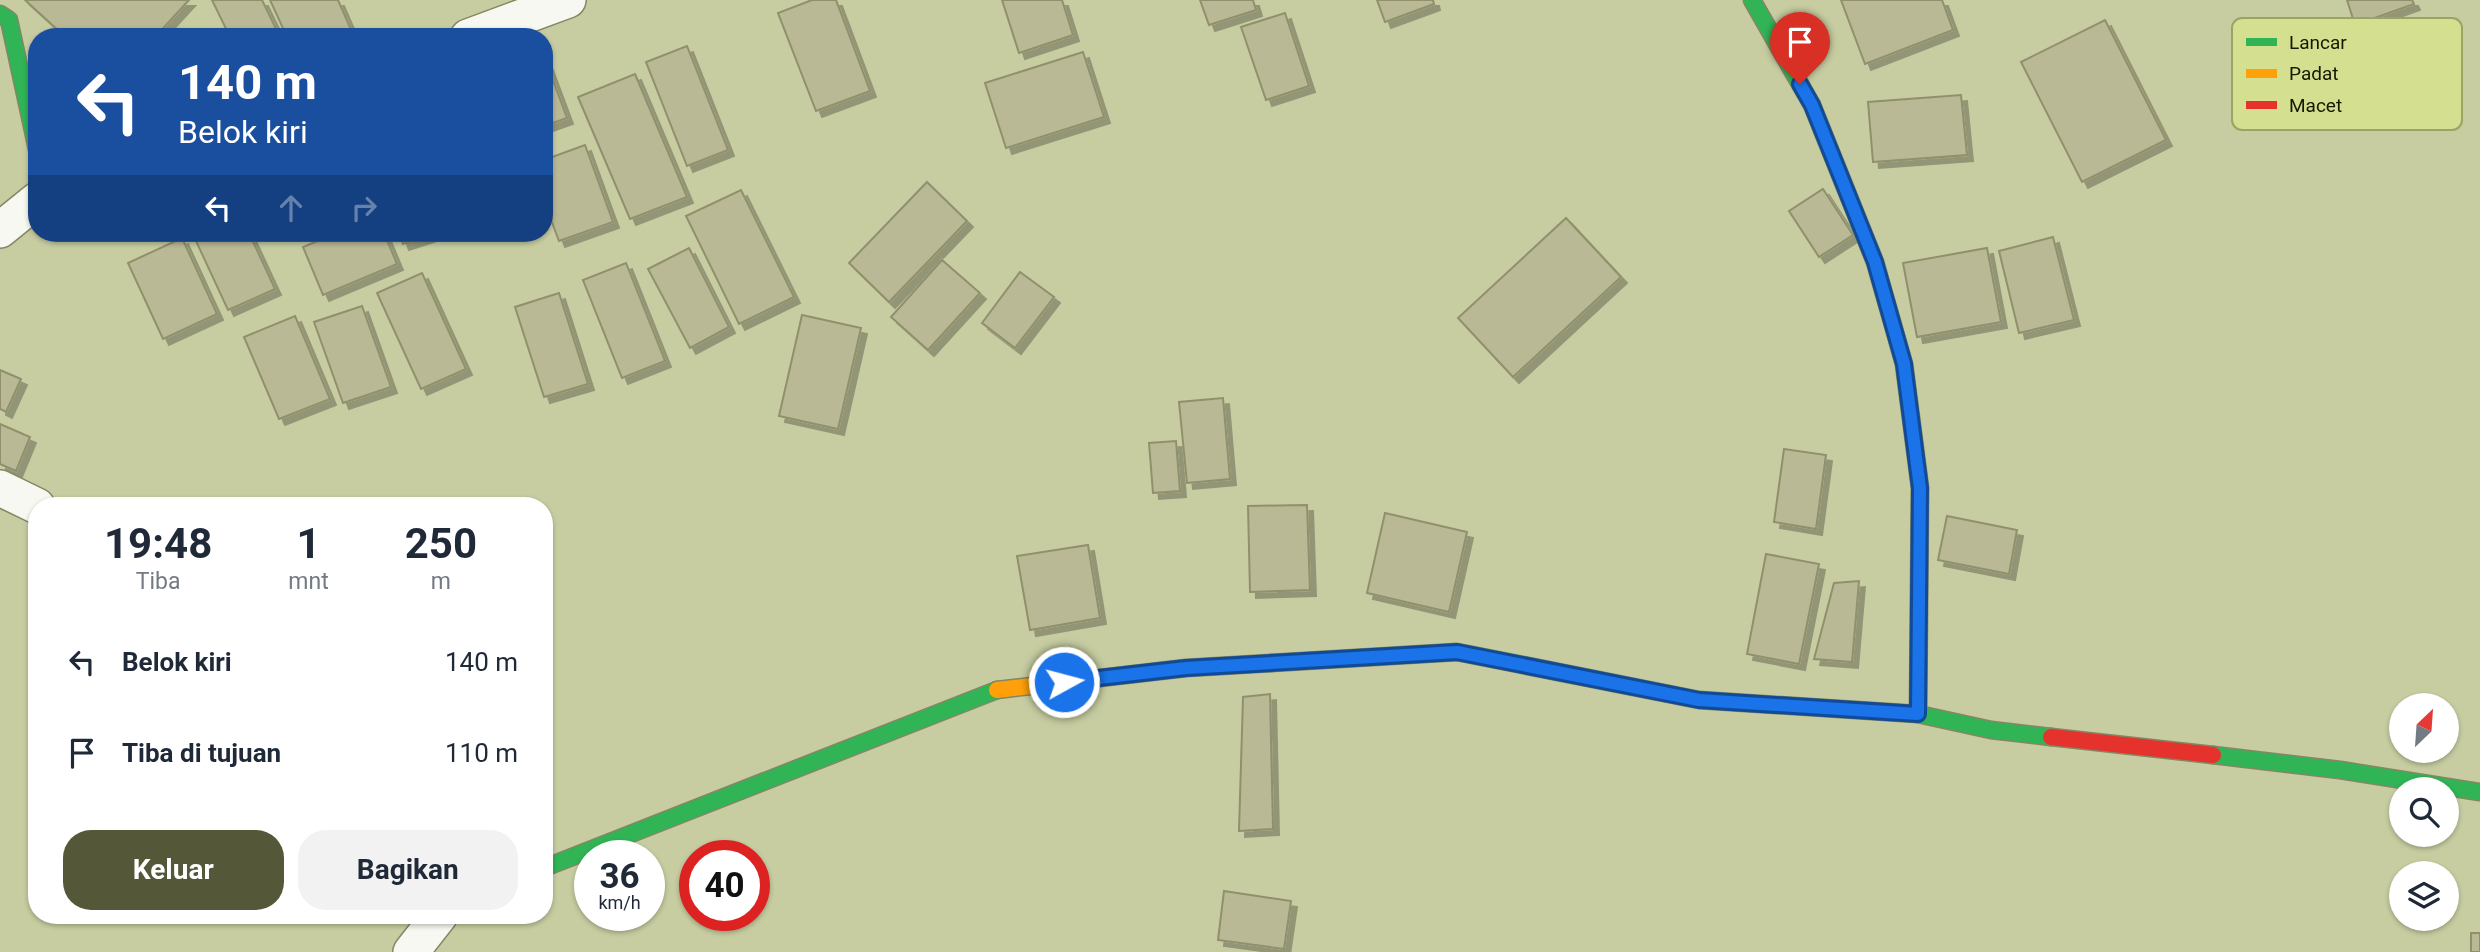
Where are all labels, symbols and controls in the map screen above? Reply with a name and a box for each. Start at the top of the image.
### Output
pin [1770,12.0,1830,84]
legend [2232,18,2462,130]
icon: arrive [1781,23,1819,61]
text: Lancar [2289,31,2347,54]
text: 140 m [178,54,317,111]
icon: left [63,56,154,147]
text: Padat [2289,62,2339,85]
text: Macet [2289,94,2342,117]
text: Belok kiri [178,113,308,151]
icon: left [199,189,237,227]
icon: ahead [272,189,310,227]
icon: right [345,189,383,227]
text: 19:48 [104,519,212,568]
text: 1 [296,519,321,568]
text: 250 [405,519,477,568]
text: Tiba [136,568,181,595]
text: mnt [288,568,329,595]
text: m [431,568,451,595]
icon: left [63,643,101,681]
position arrow [1027,645,1101,719]
text: Belok kiri [122,647,232,677]
text: 140 m [445,647,518,677]
north arrow [2389,693,2459,763]
map controls [2389,693,2459,931]
icon: arrive [63,734,101,772]
text: Tiba di tujuan [122,738,281,768]
text: 110 m [445,738,518,768]
button: search [2389,777,2459,847]
button: Keluar [63,830,284,910]
button: Bagikan [298,830,518,910]
speed limit sign: 40 [679,840,770,931]
text: 36 [599,856,640,897]
button: layers [2389,861,2459,931]
text: km/h [598,892,641,913]

